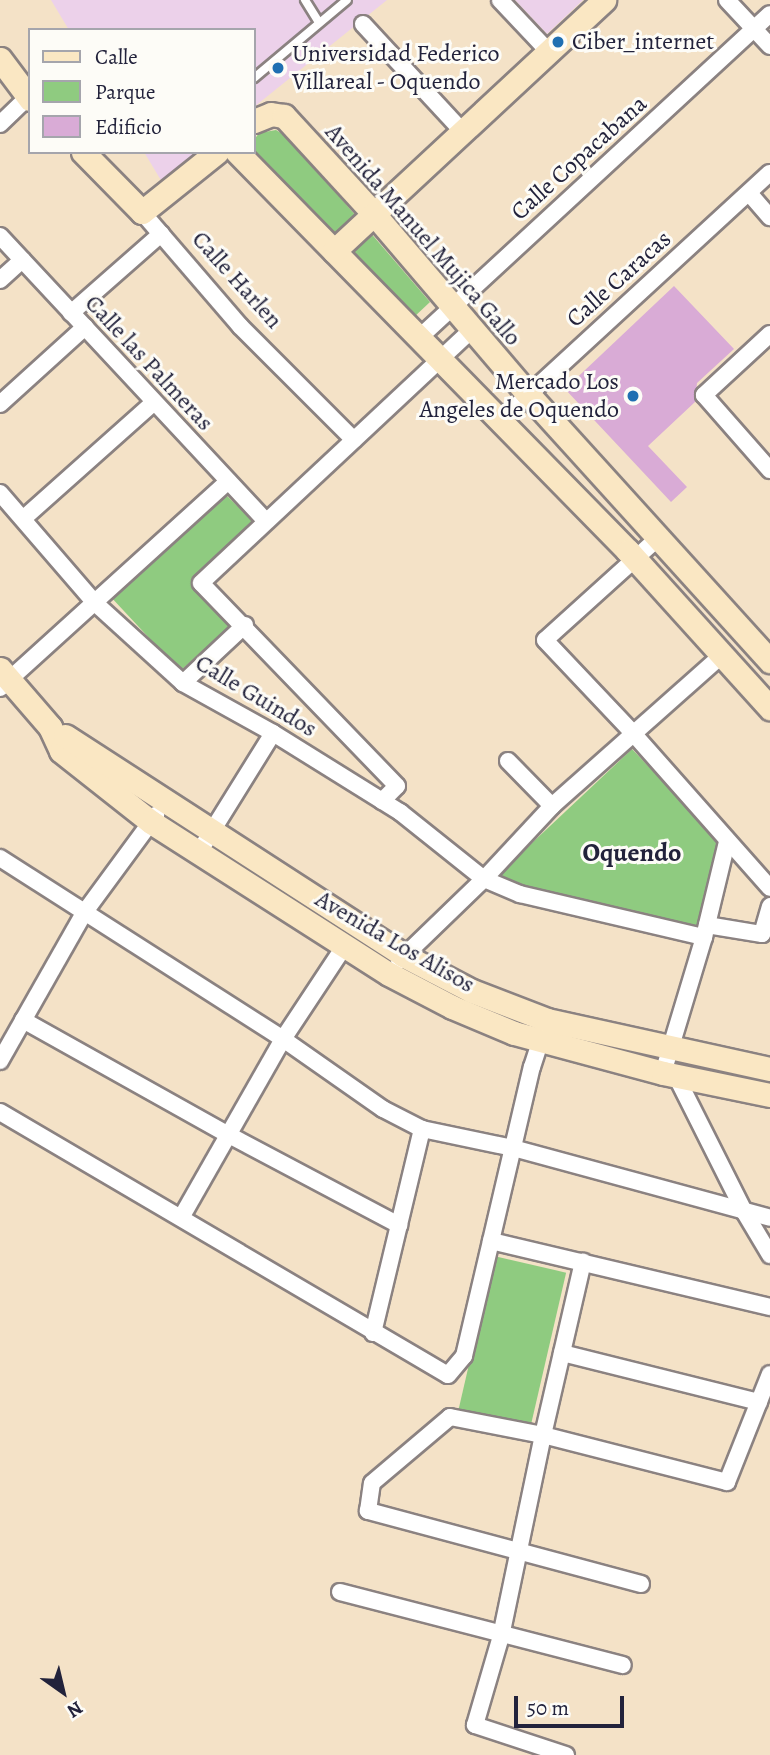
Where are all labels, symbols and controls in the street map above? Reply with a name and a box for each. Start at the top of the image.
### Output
legend [28,28,256,154]
place label: Ciber_internet [572,28,714,56]
marker: Ciber_internet [550,34,566,50]
place label: Universidad Federico Villareal - Oquendo [292,40,499,96]
text: Calle [95,43,138,71]
marker: Universidad Federico Villareal - Oquendo [270,60,286,76]
text: Parque [95,78,155,106]
street label: Calle Copacabana [505,90,653,226]
text: Edificio [95,113,162,141]
street label: Avenida Manuel Mujica Gallo [319,118,527,352]
street label: Calle Harlen [186,225,288,335]
street label: Calle Caracas [561,225,677,333]
street label: Calle las Palmeras [79,289,219,437]
place label: Mercado Los Angeles de Oquendo [419,368,619,424]
marker: Mercado Los Angeles de Oquendo [625,388,641,404]
street label: Calle Guindos [190,649,322,743]
district label: Oquendo [582,837,682,869]
street label: Avenida Los Alisos [310,885,480,999]
north arrow [28,1657,98,1727]
scale bar [518,1682,628,1726]
text: 50 m [527,1694,569,1722]
text: N [62,1695,88,1724]

